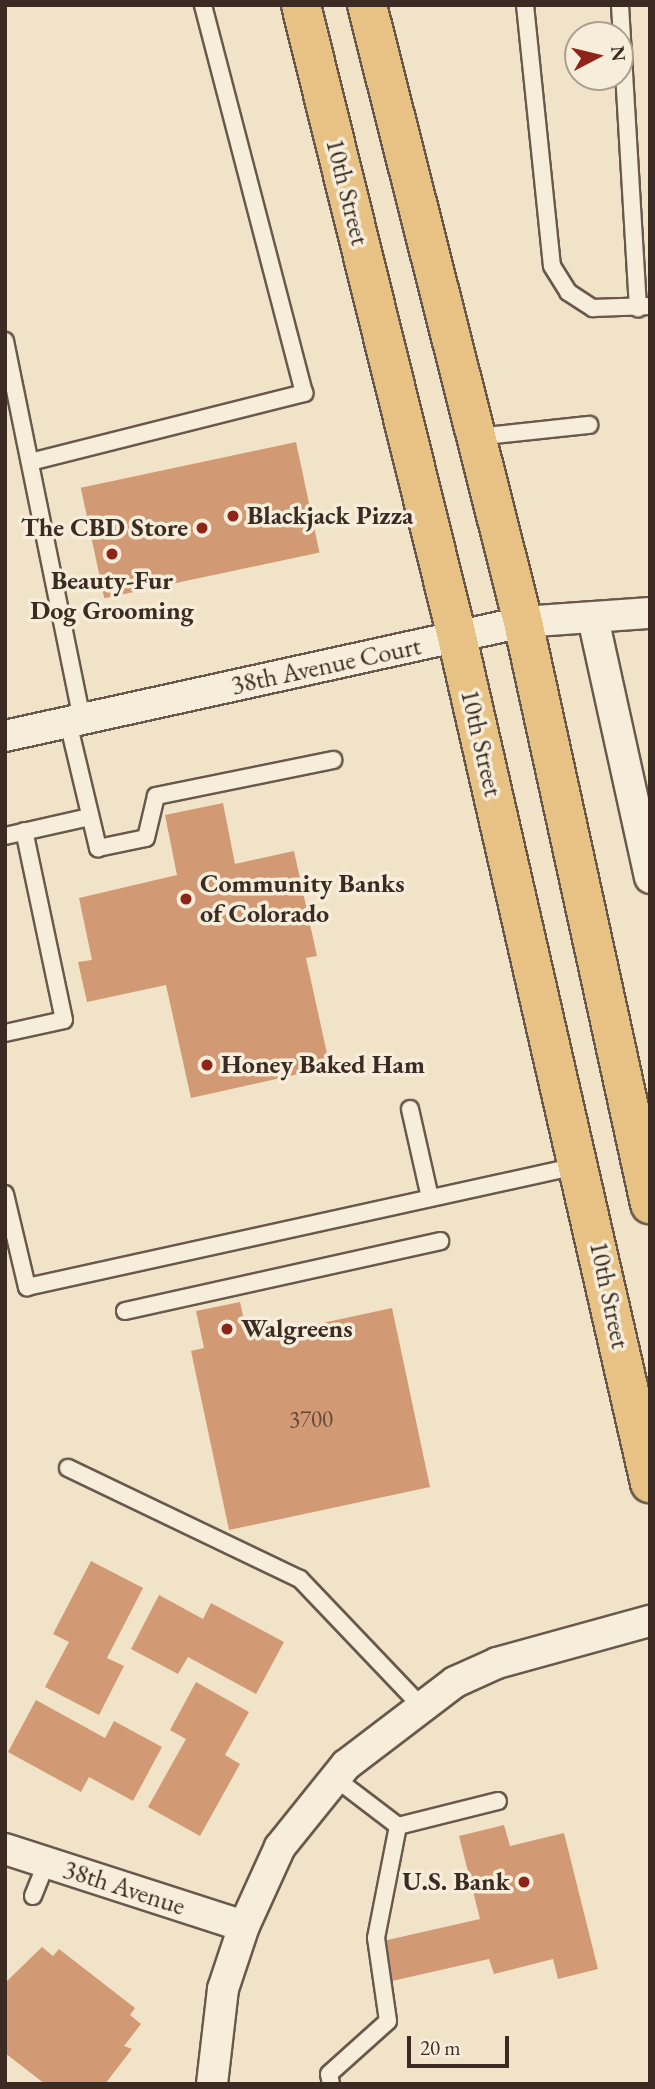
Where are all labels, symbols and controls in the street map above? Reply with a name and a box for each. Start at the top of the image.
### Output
north arrow [564,21,634,91]
text: N [605,44,632,63]
street label: 10th Street [319,135,375,249]
place label: Blackjack Pizza [247,500,413,532]
marker: Blackjack Pizza [225,508,241,524]
place label: The CBD Store [21,512,188,544]
marker: The CBD Store [194,520,210,536]
marker: Beauty-Fur Dog Grooming [104,546,120,562]
place label: Beauty-Fur Dog Grooming [30,565,194,626]
street label: 38th Avenue Court [228,631,424,701]
street label: 10th Street [454,686,508,800]
place label: Community Banks of Colorado [200,868,405,930]
marker: Community Banks of Colorado [178,891,194,907]
place label: Honey Baked Ham [221,1049,425,1081]
marker: Honey Baked Ham [199,1057,215,1073]
street label: 10th Street [582,1239,636,1351]
place label: Walgreens [241,1313,353,1345]
marker: Walgreens [219,1321,235,1337]
house number: 3700 [289,1405,333,1433]
street label: 38th Avenue [59,1854,189,1922]
place label: U.S. Bank [402,1866,510,1898]
marker: U.S. Bank [516,1874,532,1890]
scale bar [410,2022,512,2066]
text: 20 m [420,2034,461,2061]

